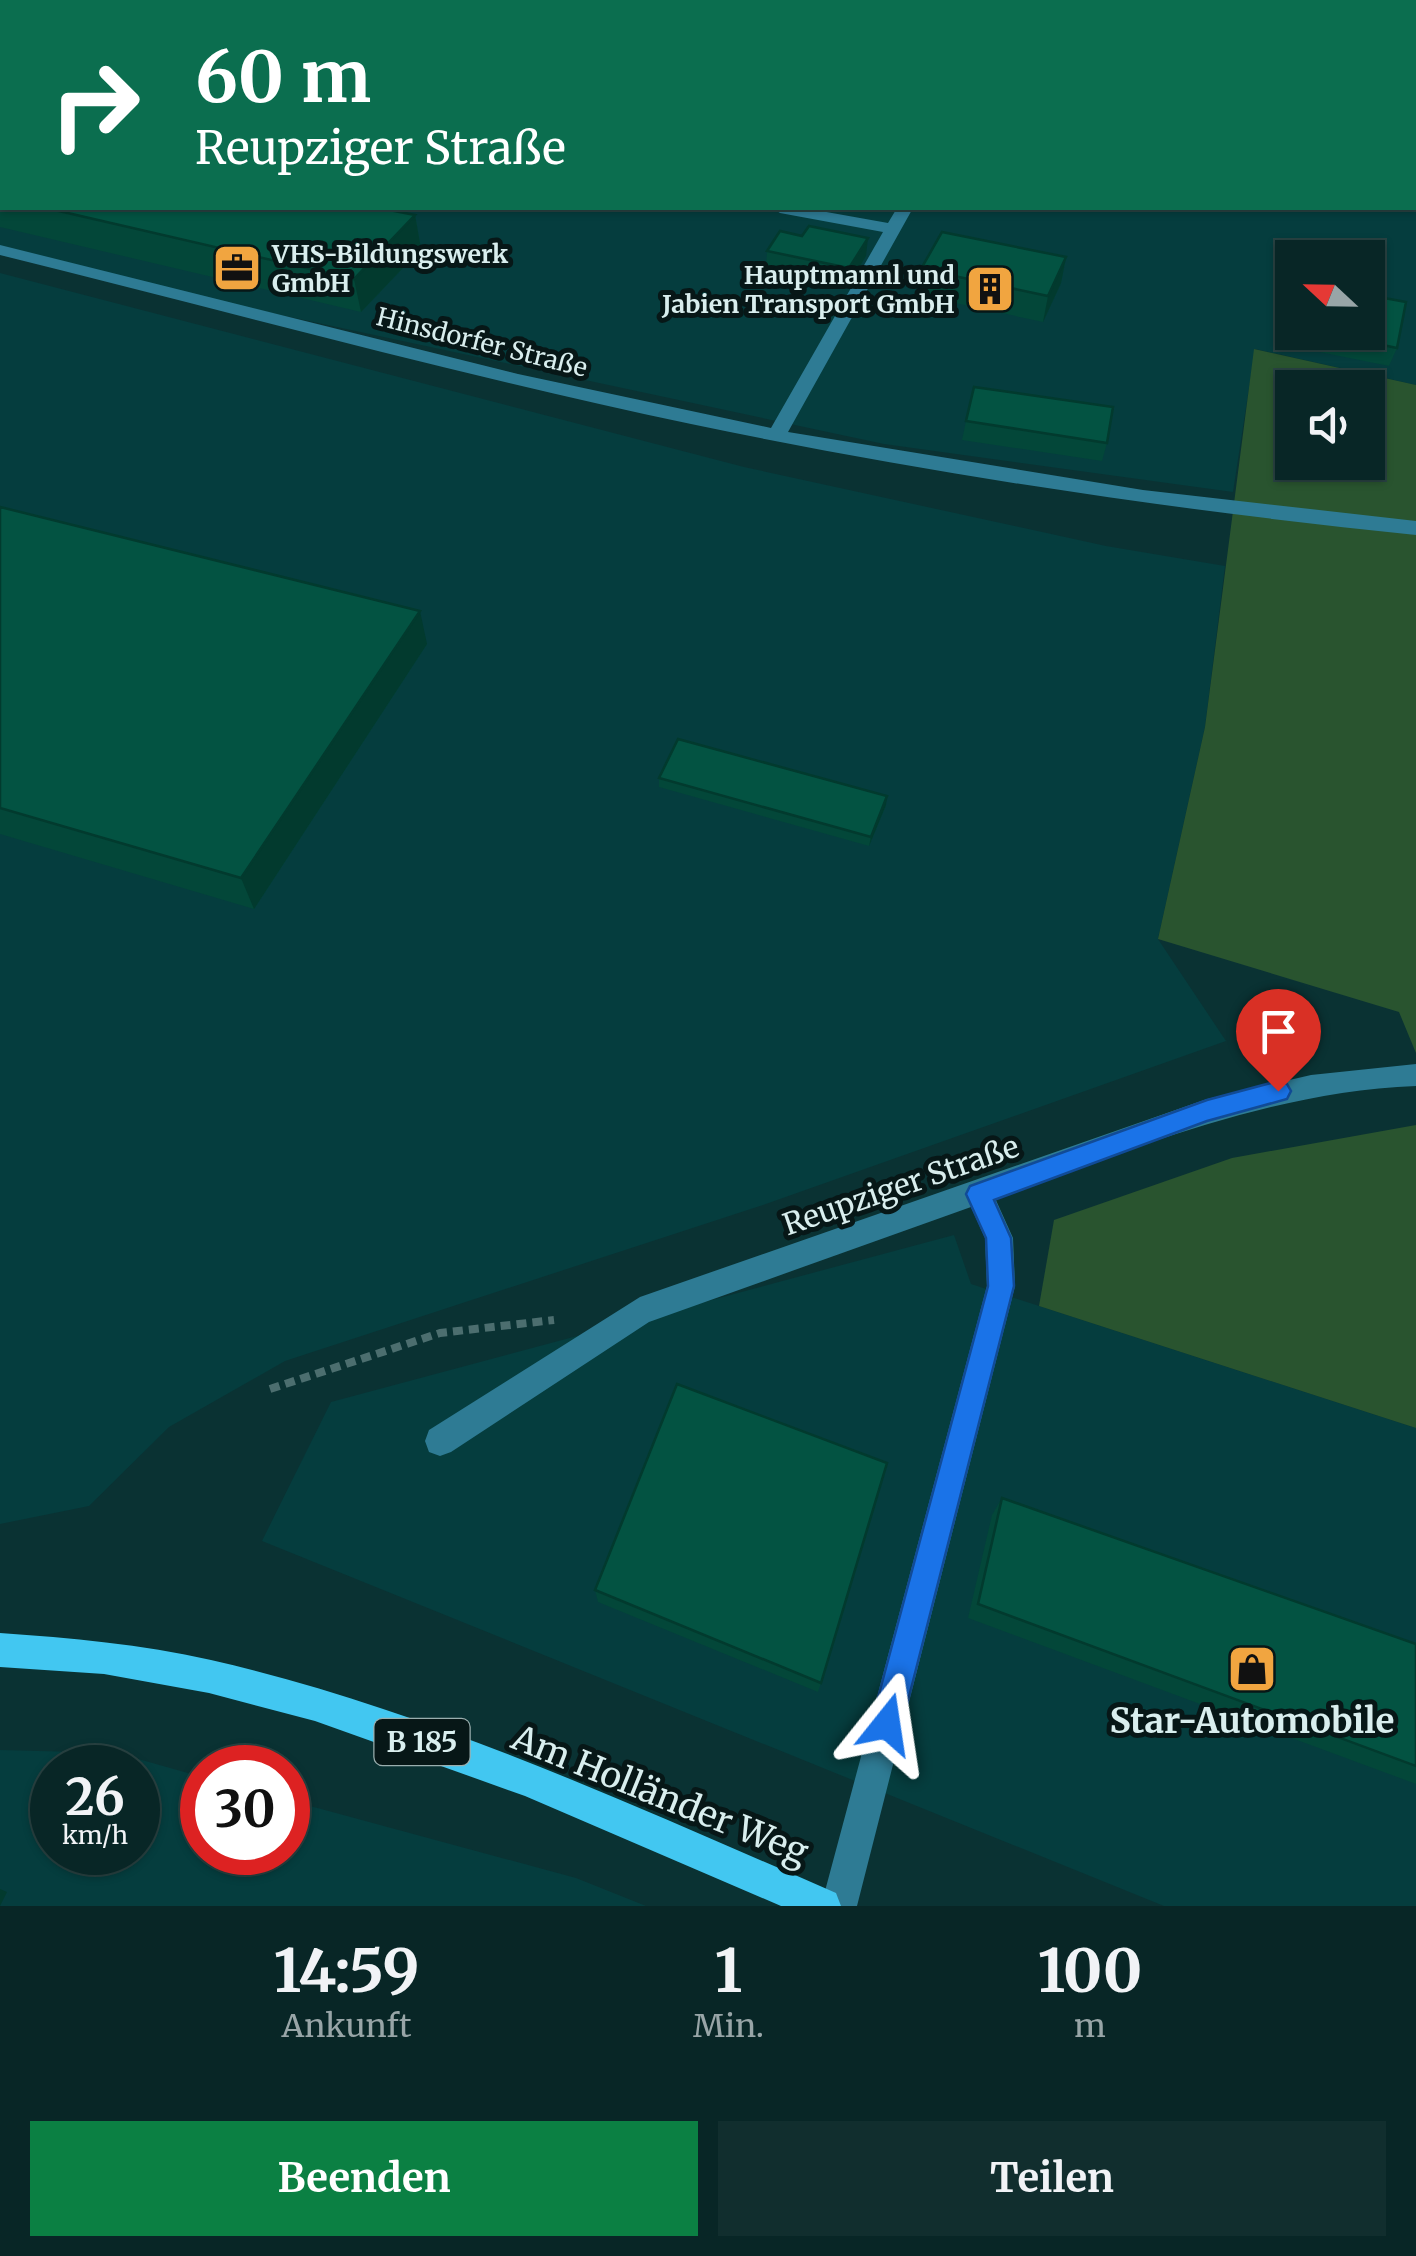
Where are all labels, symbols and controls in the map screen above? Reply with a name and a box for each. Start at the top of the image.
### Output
text: 60 m [195,33,371,121]
icon: right [30,40,160,170]
text: Reupziger Straße [195,120,566,176]
place label: VHS-Bildungswerk GmbH [271,238,509,299]
north arrow [1275,240,1385,350]
map controls [1275,240,1385,480]
office icon: VHS-Bildungswerk GmbH [211,242,263,294]
place label: Hauptmannl und Jabien Transport GmbH [661,259,955,320]
building icon: Hauptmannl und Jabien Transport GmbH [964,263,1016,315]
street label: Hinsdorfer Straße [373,300,591,384]
button: sound [1275,370,1385,480]
pin [1236,989,1321,1092]
icon: arrive [1251,1004,1306,1059]
street label: Reupziger Straße [778,1127,1024,1243]
shop icon: Star-Automobile [1226,1643,1278,1695]
position arrow [835,1672,939,1776]
place label: Star-Automobile [1109,1699,1395,1743]
street label: Am Holländer Weg [505,1715,815,1875]
road number: B 185 [374,1719,470,1765]
speed limit sign: 30 [180,1745,310,1875]
text: 26 [65,1766,125,1829]
text: km/h [62,1819,128,1851]
text: 14:59 [273,1933,420,2008]
text: 1 [715,1933,742,2008]
text: 100 [1037,1933,1142,2008]
text: Ankunft [282,2006,412,2046]
text: Min. [693,2006,764,2046]
text: m [1074,2006,1106,2046]
button: Beenden [30,2121,698,2236]
button: Teilen [718,2121,1386,2236]

